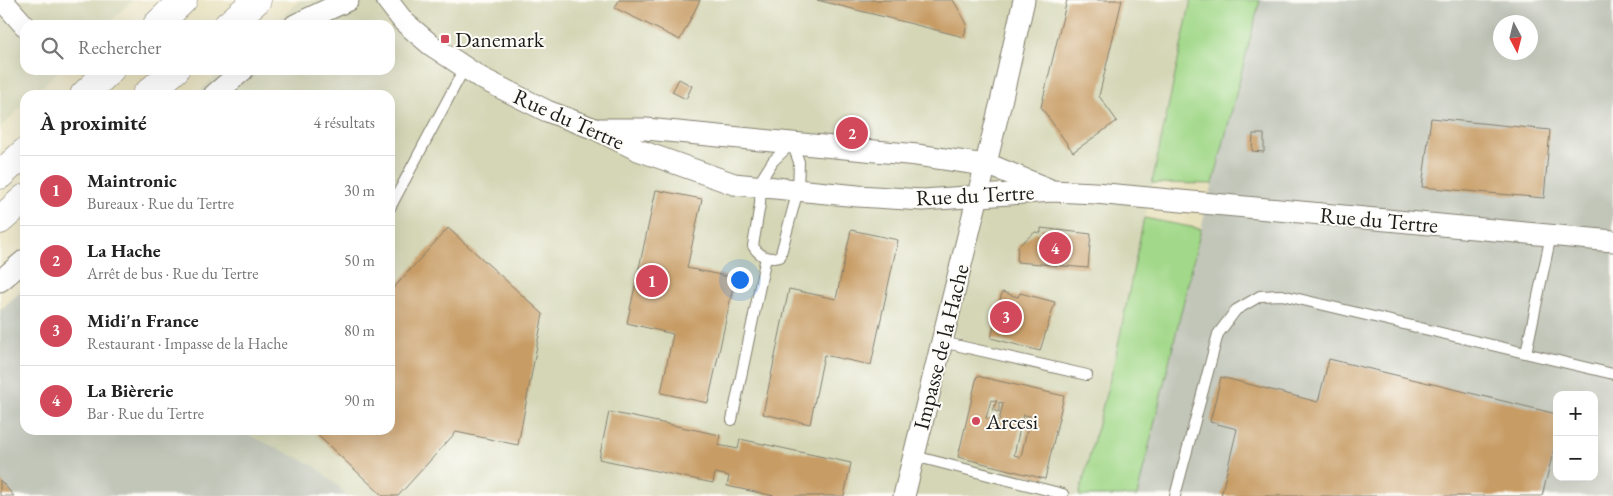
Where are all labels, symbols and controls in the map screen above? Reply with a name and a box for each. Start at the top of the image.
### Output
north arrow [1493,15,1538,60]
search box [20,20,395,75]
place label: Danemark [455,25,545,54]
marker: Danemark [439,33,451,45]
icon: search [38,34,66,62]
text: Rechercher [78,35,161,60]
street label: Rue du Tertre [509,82,629,157]
text: À proximité [40,109,147,136]
text: 4 résultats [313,112,375,133]
pin: 2 [836,114,868,152]
text: Maintronic [87,168,177,193]
street label: Rue du Tertre [915,177,1035,213]
text: 1 [52,180,60,201]
text: 30 m [344,180,375,201]
text: Bureaux · Rue du Tertre [87,193,234,214]
street label: Rue du Tertre [1319,200,1440,240]
pin: 4 [1039,229,1071,267]
text: La Hache [87,238,161,263]
text: 2 [52,250,60,271]
text: 50 m [344,250,375,271]
street label: Impasse de la Hache [906,261,976,433]
pin: 1 [636,262,668,300]
text: Arrêt de bus · Rue du Tertre [87,263,258,284]
your location [727,267,753,293]
pin: 3 [990,298,1022,336]
text: Midi'n France [87,308,199,333]
text: 3 [52,320,60,341]
text: 80 m [344,320,375,341]
text: Restaurant · Impasse de la Hache [87,333,288,354]
text: La Bièrerie [87,378,173,403]
text: 4 [52,390,60,411]
text: 90 m [344,390,375,411]
map controls [1553,391,1598,481]
button: + [1553,391,1598,436]
text: Bar · Rue du Tertre [87,403,204,424]
place label: Arcesi [985,407,1038,436]
marker: Arcesi [970,415,982,427]
button: − [1553,436,1598,481]

